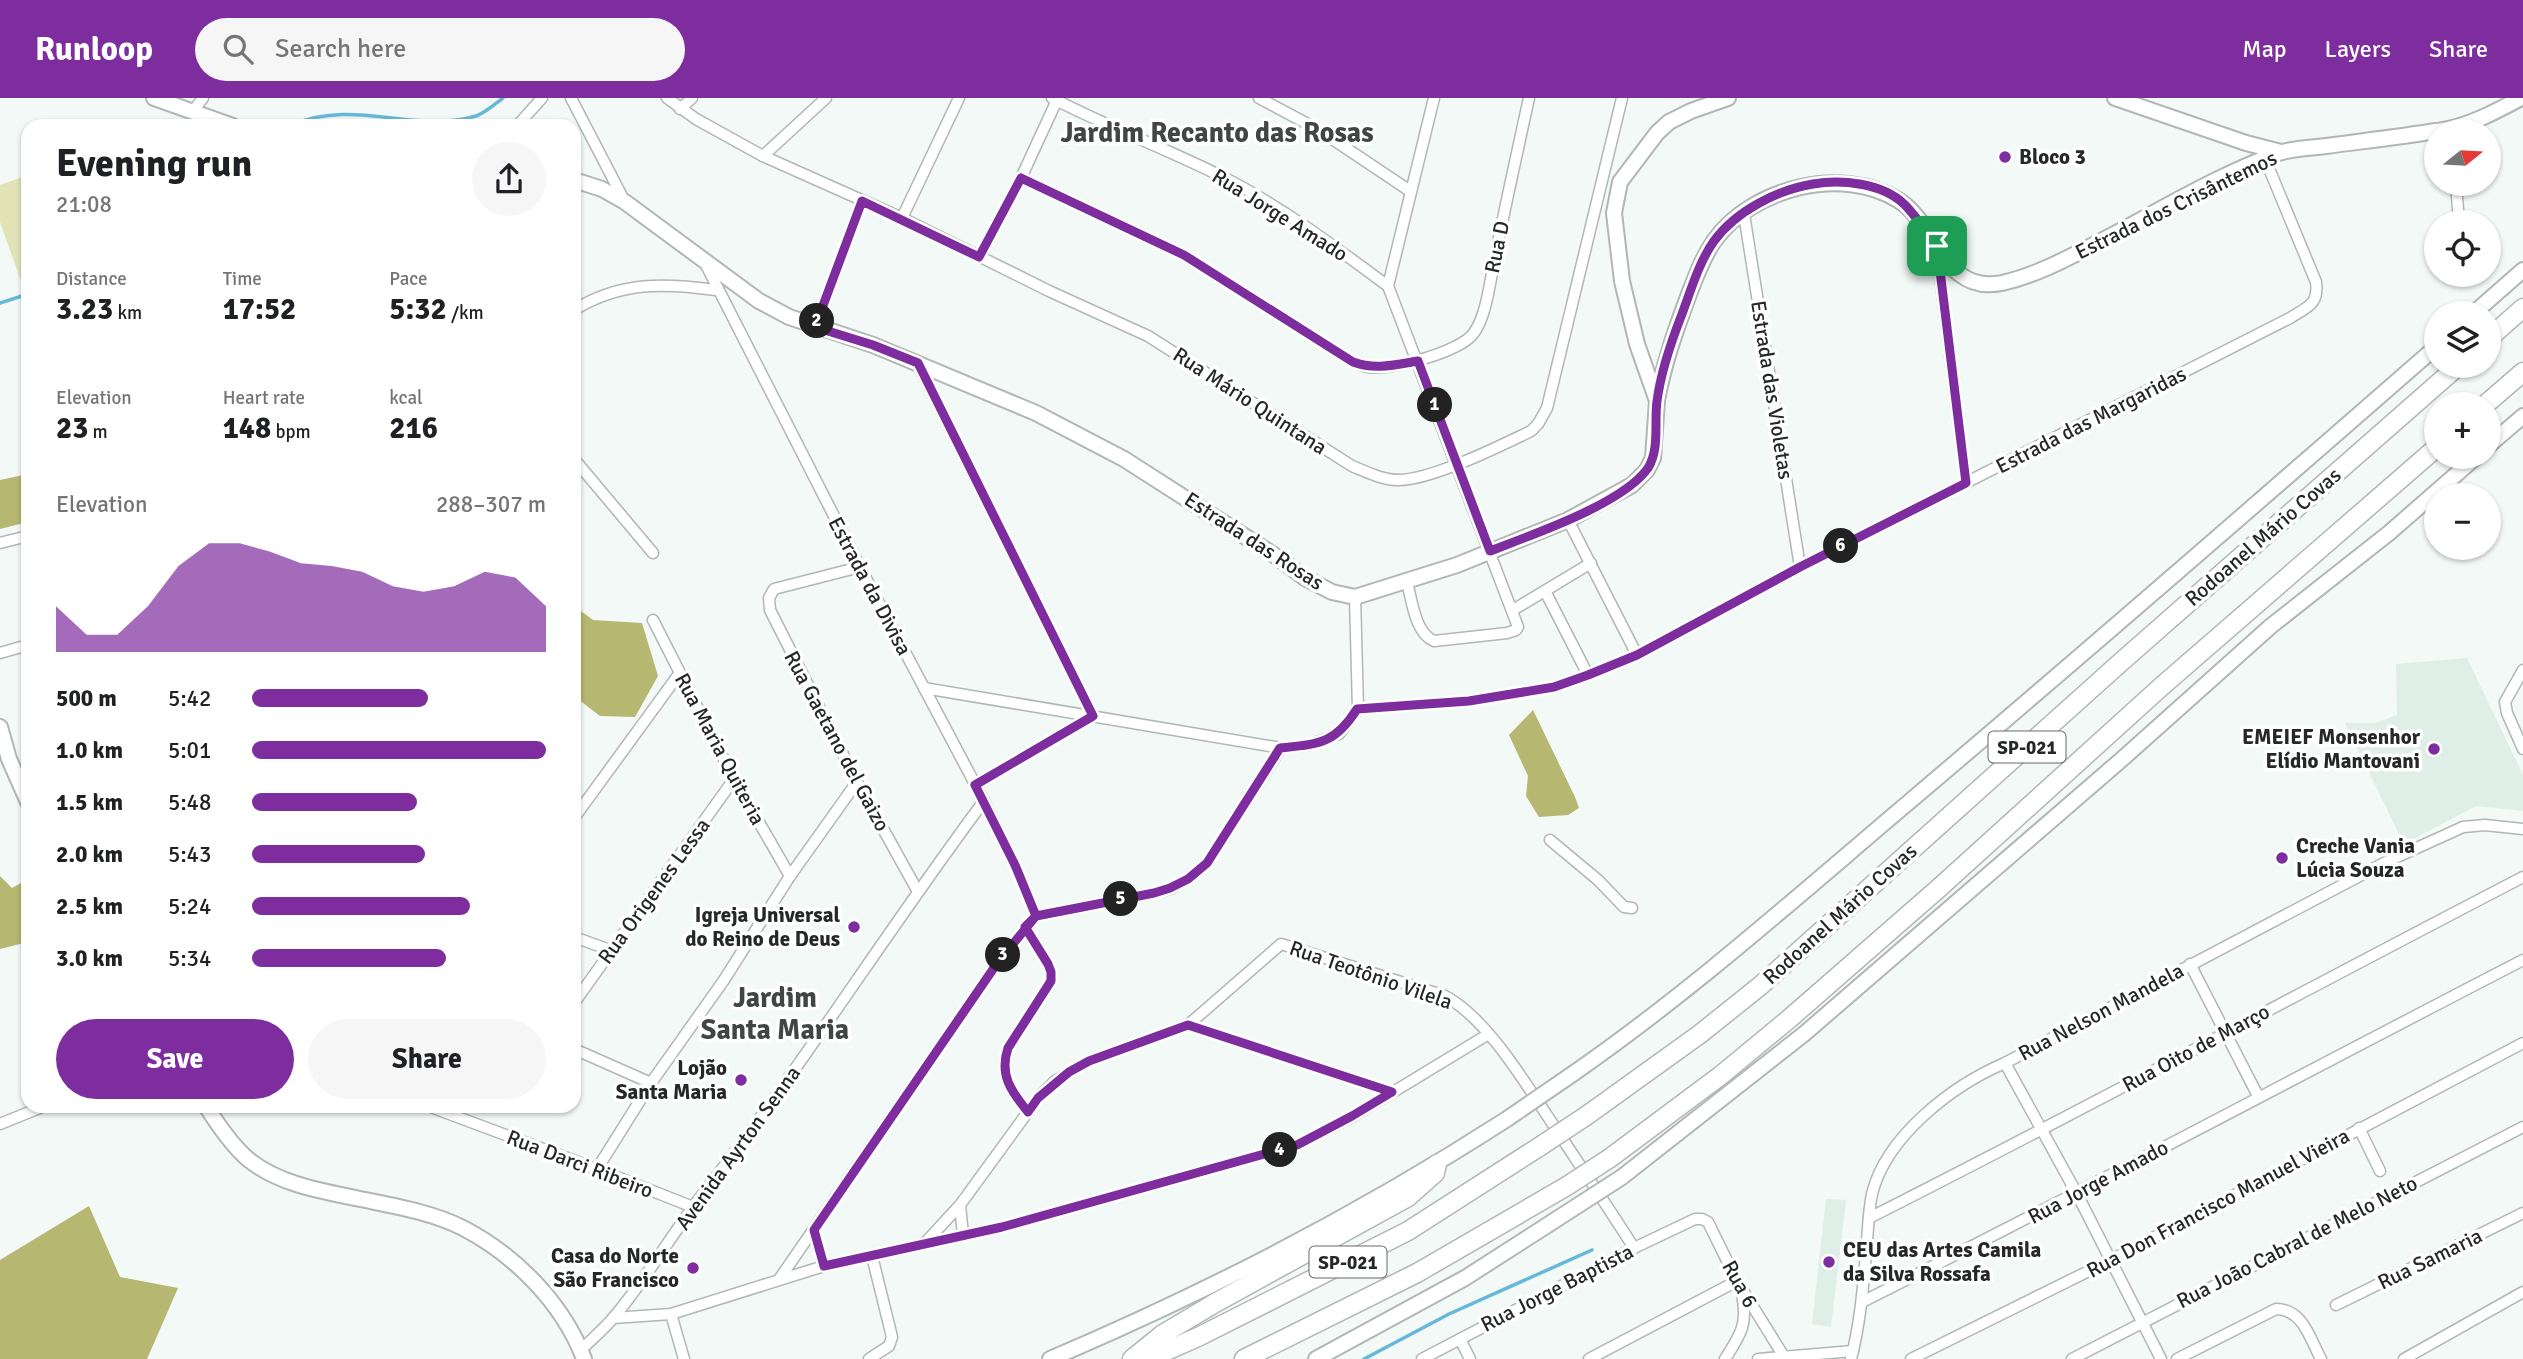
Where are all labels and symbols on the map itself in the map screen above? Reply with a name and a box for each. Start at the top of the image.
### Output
district label: Jardim Recanto das Rosas [1060,116,1374,150]
north arrow [2424,119,2501,196]
place label: Bloco 3 [2019,144,2086,170]
street label: Estrada dos Crisântemos [2071,145,2281,265]
marker: Bloco 3 [1997,149,2013,165]
street label: Rua Jorge Amado [1207,163,1353,267]
pin [1907,216,1967,276]
street label: Rua D [1479,219,1515,275]
street label: Estrada das Violetas [1745,299,1799,481]
pin: 2 [800,304,834,339]
street label: Rua Mário Quintana [1168,342,1332,460]
street label: Estrada das Margaridas [1991,361,2191,479]
pin: 1 [1418,388,1452,422]
street label: Rodoanel Mário Covas [2180,462,2346,612]
street label: Estrada das Rosas [1179,486,1329,596]
street label: Estrada da Divisa [823,512,917,660]
pin: 6 [1824,528,1858,564]
street label: Rua Gaetano del Gaizo [778,646,896,836]
street label: Rua Maria Quiteria [669,669,771,829]
place label: EMEIEF Monsenhor Elídio Mantovani [2242,724,2421,774]
road number: SP-021 [1988,732,2066,762]
marker: EMEIEF Monsenhor Elídio Mantovani [2426,741,2442,757]
street label: Rua Origenes Lessa [592,813,716,969]
place label: Creche Vania Lúcia Souza [2296,833,2415,883]
street label: Rodoanel Mário Covas [1758,838,1922,990]
marker: Creche Vania Lúcia Souza [2274,850,2290,866]
pin: 5 [1104,882,1138,916]
place label: Igreja Universal do Reino de Deus [685,902,840,952]
marker: Igreja Universal do Reino de Deus [846,919,862,935]
street label: Rua Teotônio Vilela [1286,935,1456,1015]
pin: 3 [986,938,1020,972]
street label: Rua Nelson Mandela [2014,957,2188,1067]
district label: Jardim Santa Maria [701,981,849,1047]
street label: Rua Oito de Março [2118,998,2274,1098]
place label: Lojão Santa Maria [616,1055,727,1105]
street label: Avenida Ayrton Senna [670,1061,806,1235]
marker: Lojão Santa Maria [733,1072,749,1088]
street label: Rua Don Francisco Manuel Vieira [2082,1123,2354,1283]
street label: Rua Darci Ribeiro [503,1124,657,1204]
pin: 4 [1262,1132,1298,1168]
street label: Rua Jorge Amado [2023,1134,2173,1230]
street label: Rua João Cabral de Melo Neto [2172,1170,2422,1314]
street label: Rua Samaria [2373,1223,2487,1295]
place label: CEU das Artes Camila da Silva Rossafa [1843,1237,2042,1287]
street label: Rua Jorge Baptista [1476,1238,1638,1338]
place label: Casa do Norte São Francisco [551,1243,679,1293]
road number: SP-021 [1310,1246,1386,1278]
marker: CEU das Artes Camila da Silva Rossafa [1821,1254,1837,1270]
street label: Rua 6 [1716,1256,1764,1312]
marker: Casa do Norte São Francisco [685,1260,701,1276]

